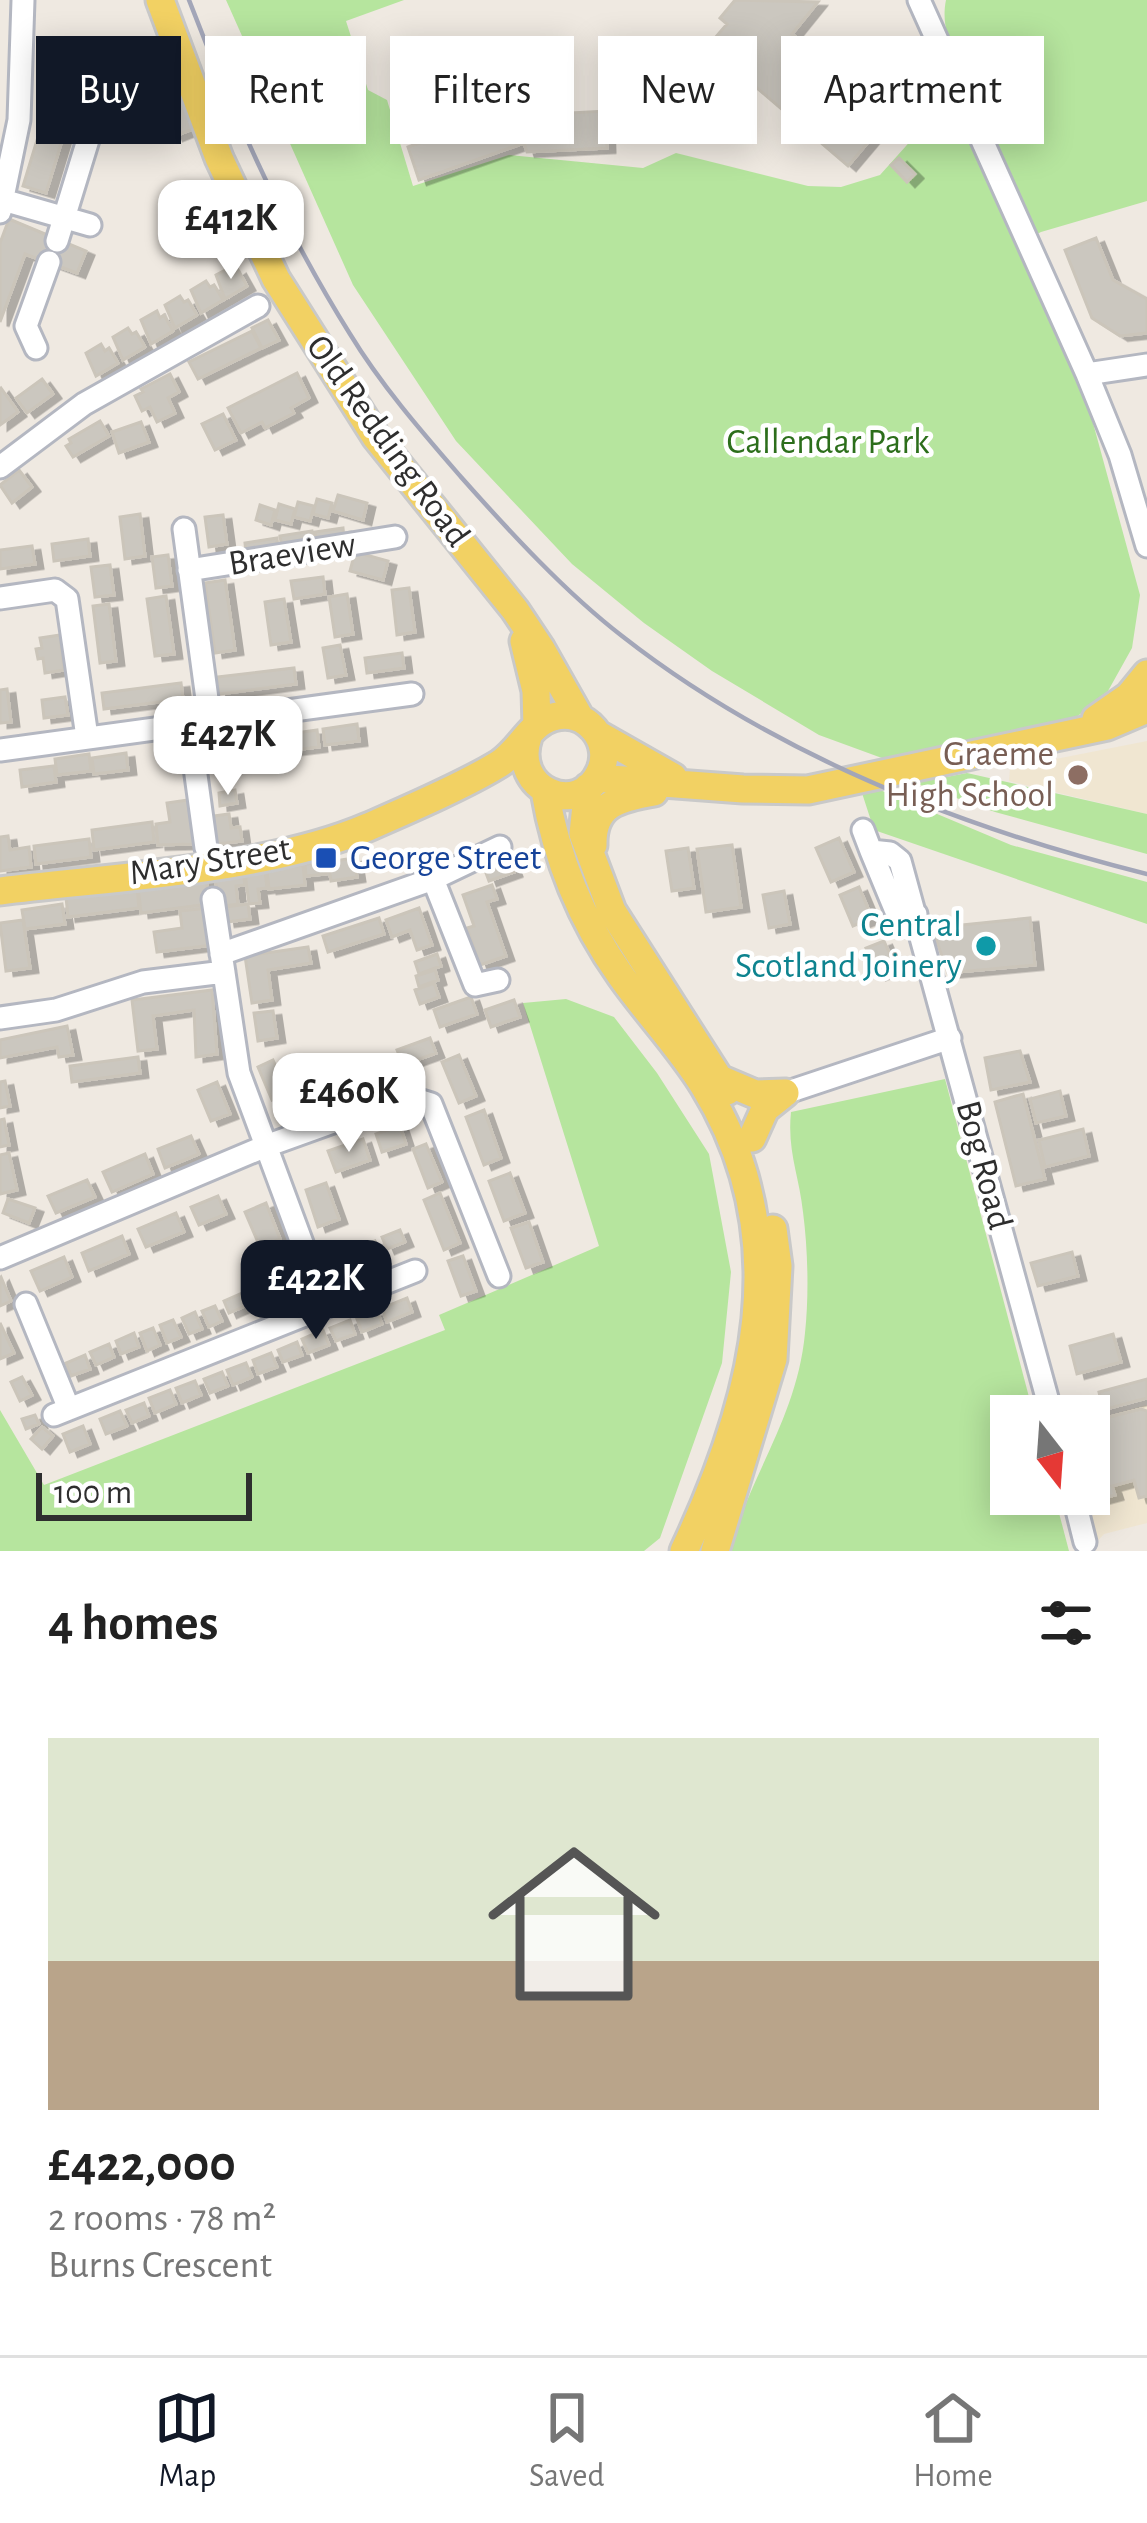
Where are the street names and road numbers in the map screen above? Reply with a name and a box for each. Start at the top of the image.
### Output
street label: Old Redding Road [300,329,476,553]
street label: Braeview [226,526,358,582]
street label: Mary Street [127,830,294,891]
street label: Bog Road [950,1097,1018,1233]

